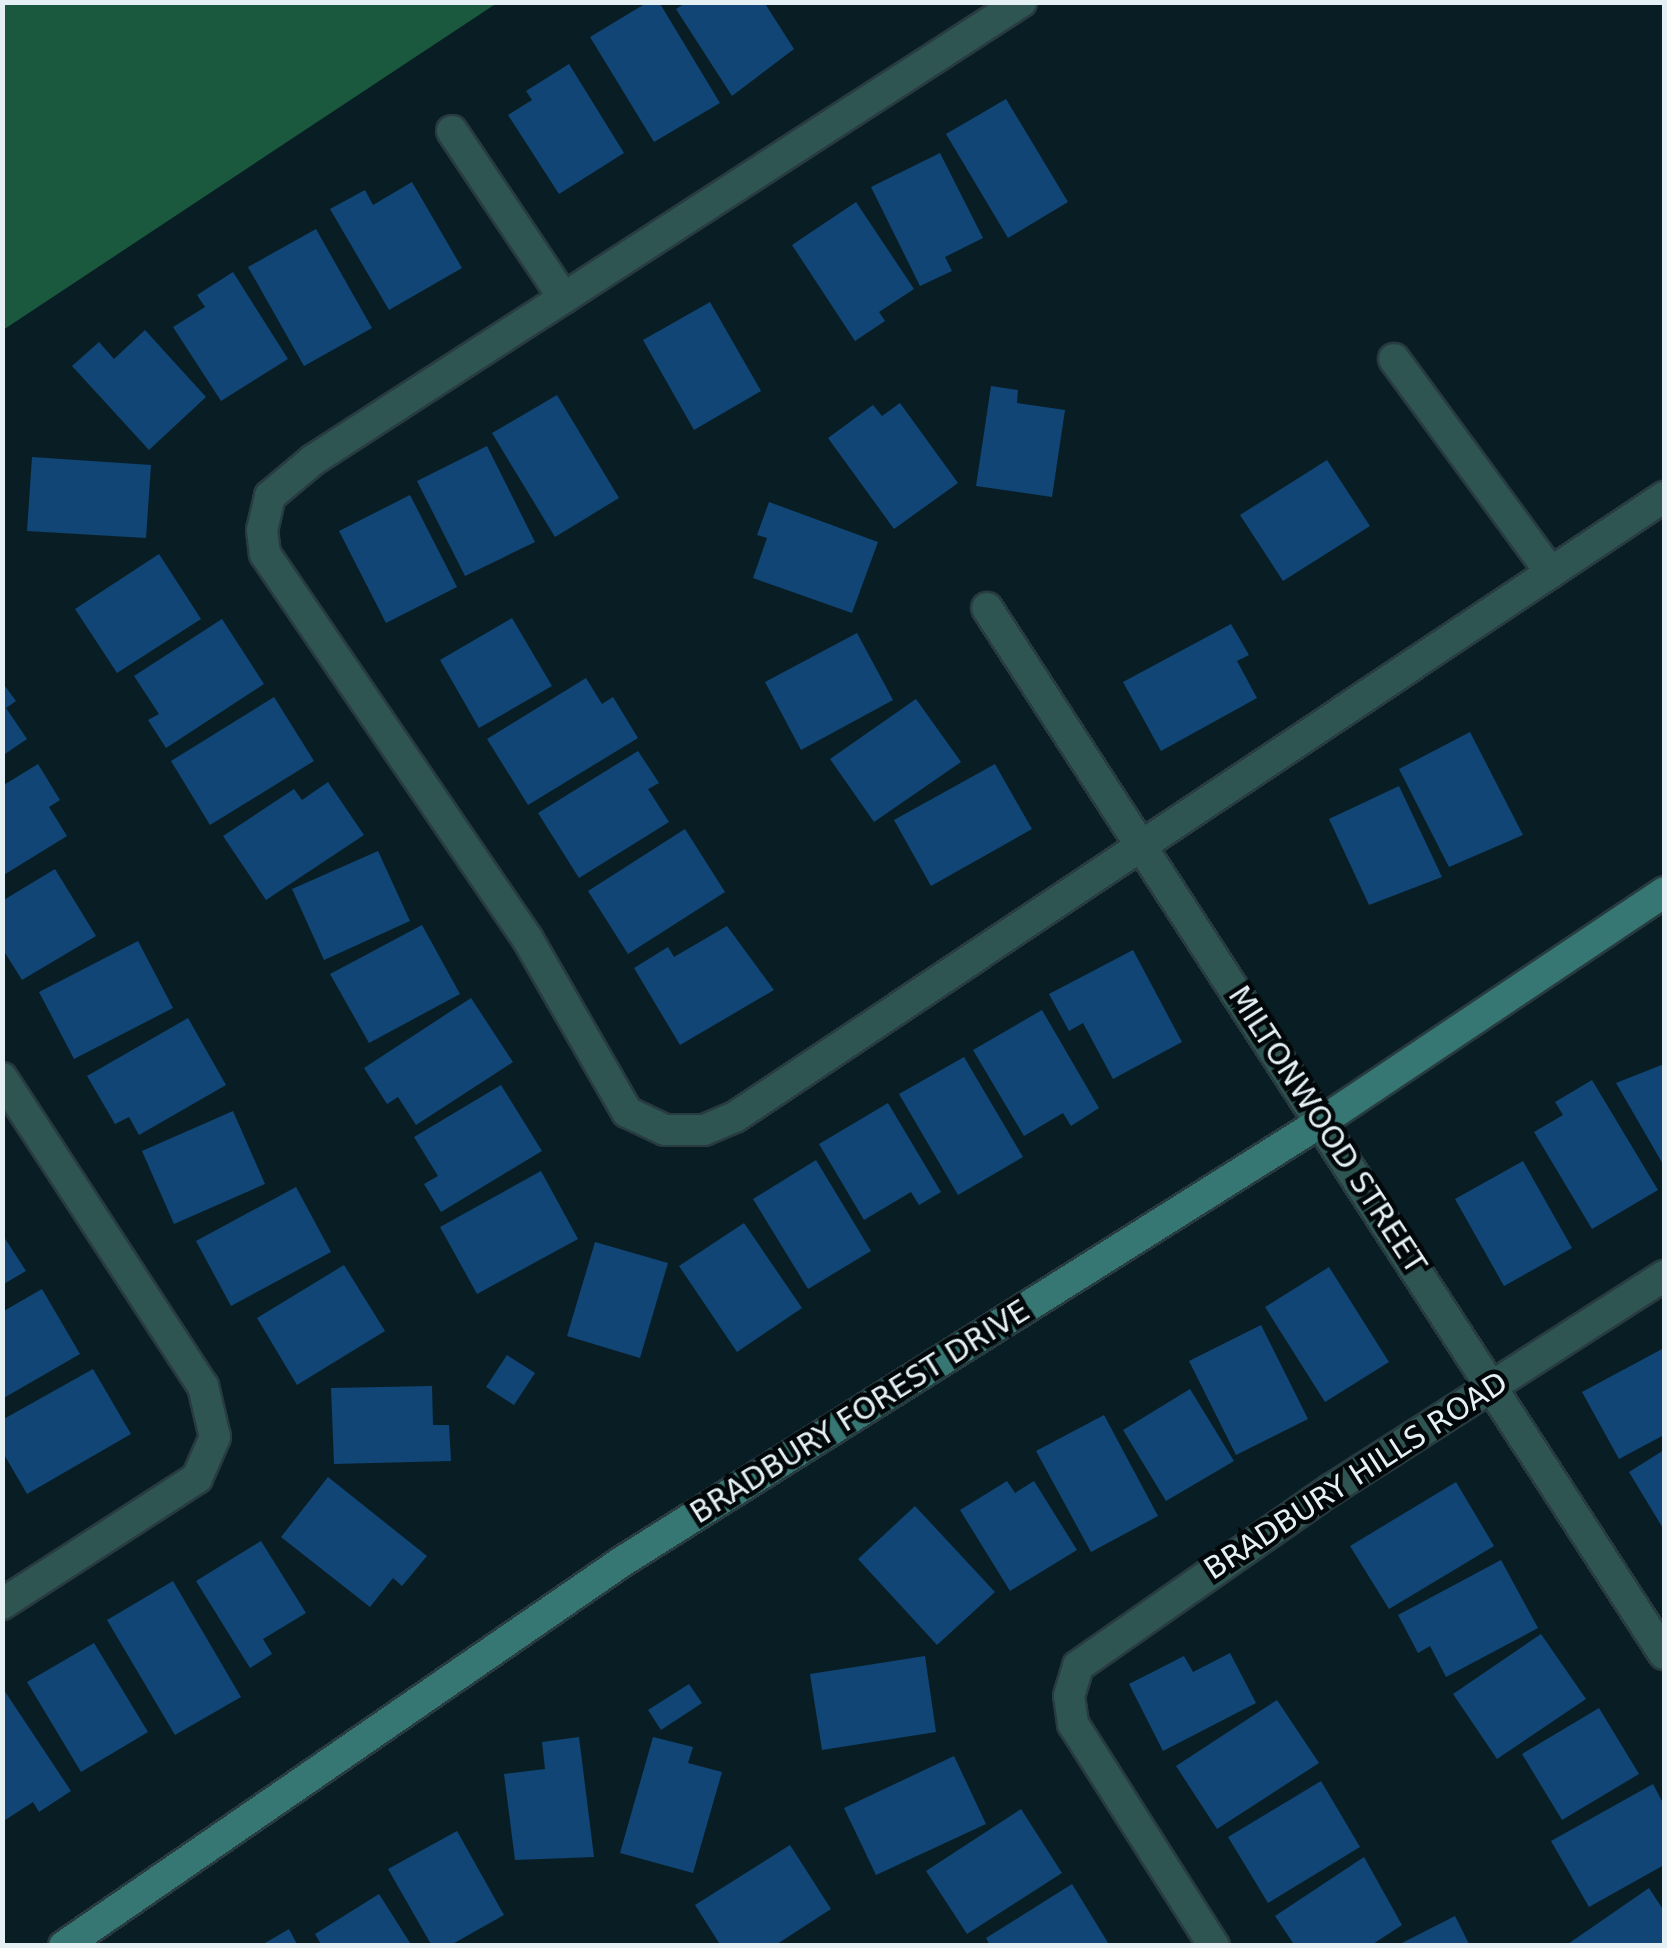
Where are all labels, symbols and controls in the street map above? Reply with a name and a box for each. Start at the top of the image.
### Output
street label: MILTONWOOD STREET [1220,979,1434,1281]
street label: BRADBURY FOREST DRIVE [684,1293,1036,1531]
street label: BRADBURY HILLS ROAD [1198,1364,1514,1588]

